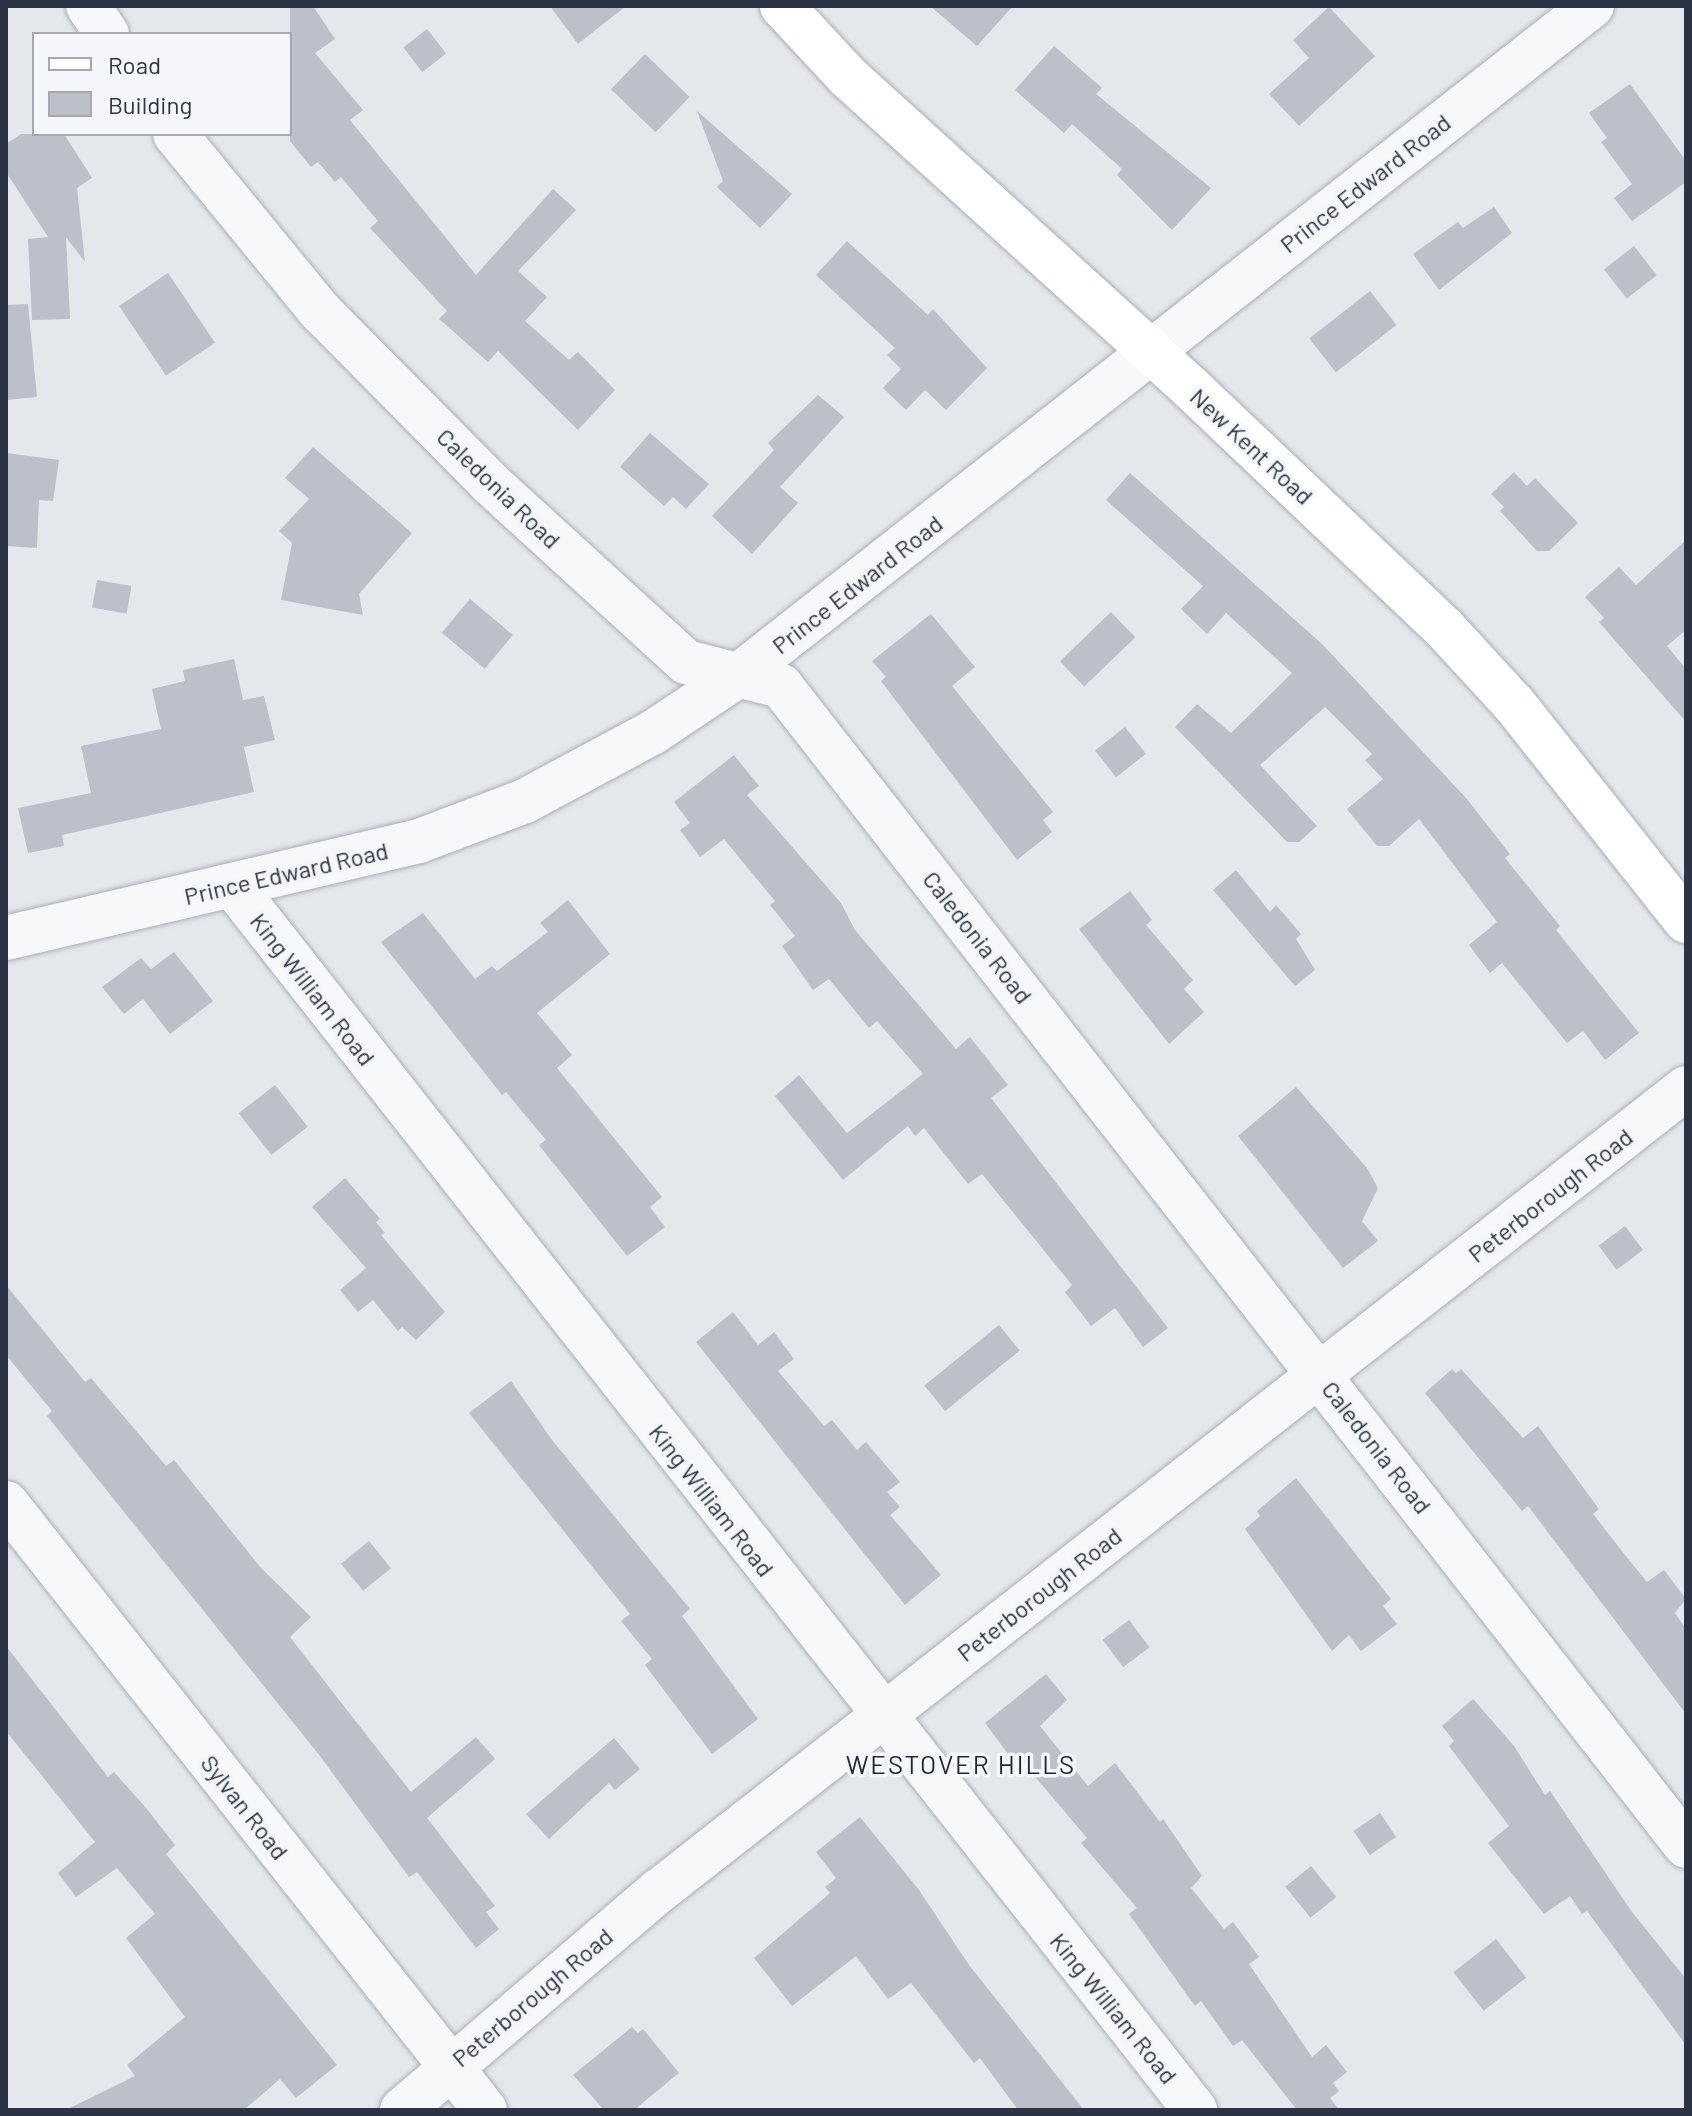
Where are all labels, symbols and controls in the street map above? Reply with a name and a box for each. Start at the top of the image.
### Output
legend [32,32,292,136]
text: Road [108,50,161,79]
text: Building [108,90,192,119]
street label: Prince Edward Road [1274,108,1456,258]
street label: New Kent Road [1185,382,1319,510]
street label: Caledonia Road [431,422,567,554]
street label: Prince Edward Road [766,509,948,659]
street label: Prince Edward Road [181,836,391,910]
street label: Caledonia Road [917,865,1039,1009]
street label: King William Road [244,907,382,1071]
street label: Peterborough Road [1462,1122,1638,1268]
street label: Caledonia Road [1316,1375,1438,1519]
street label: King William Road [643,1418,781,1582]
street label: Peterborough Road [951,1521,1127,1667]
district label: WESTOVER HILLS [846,1748,1076,1780]
street label: Sylvan Road [195,1749,295,1865]
street label: Peterborough Road [446,1922,618,2072]
street label: King William Road [1044,1927,1184,2089]

